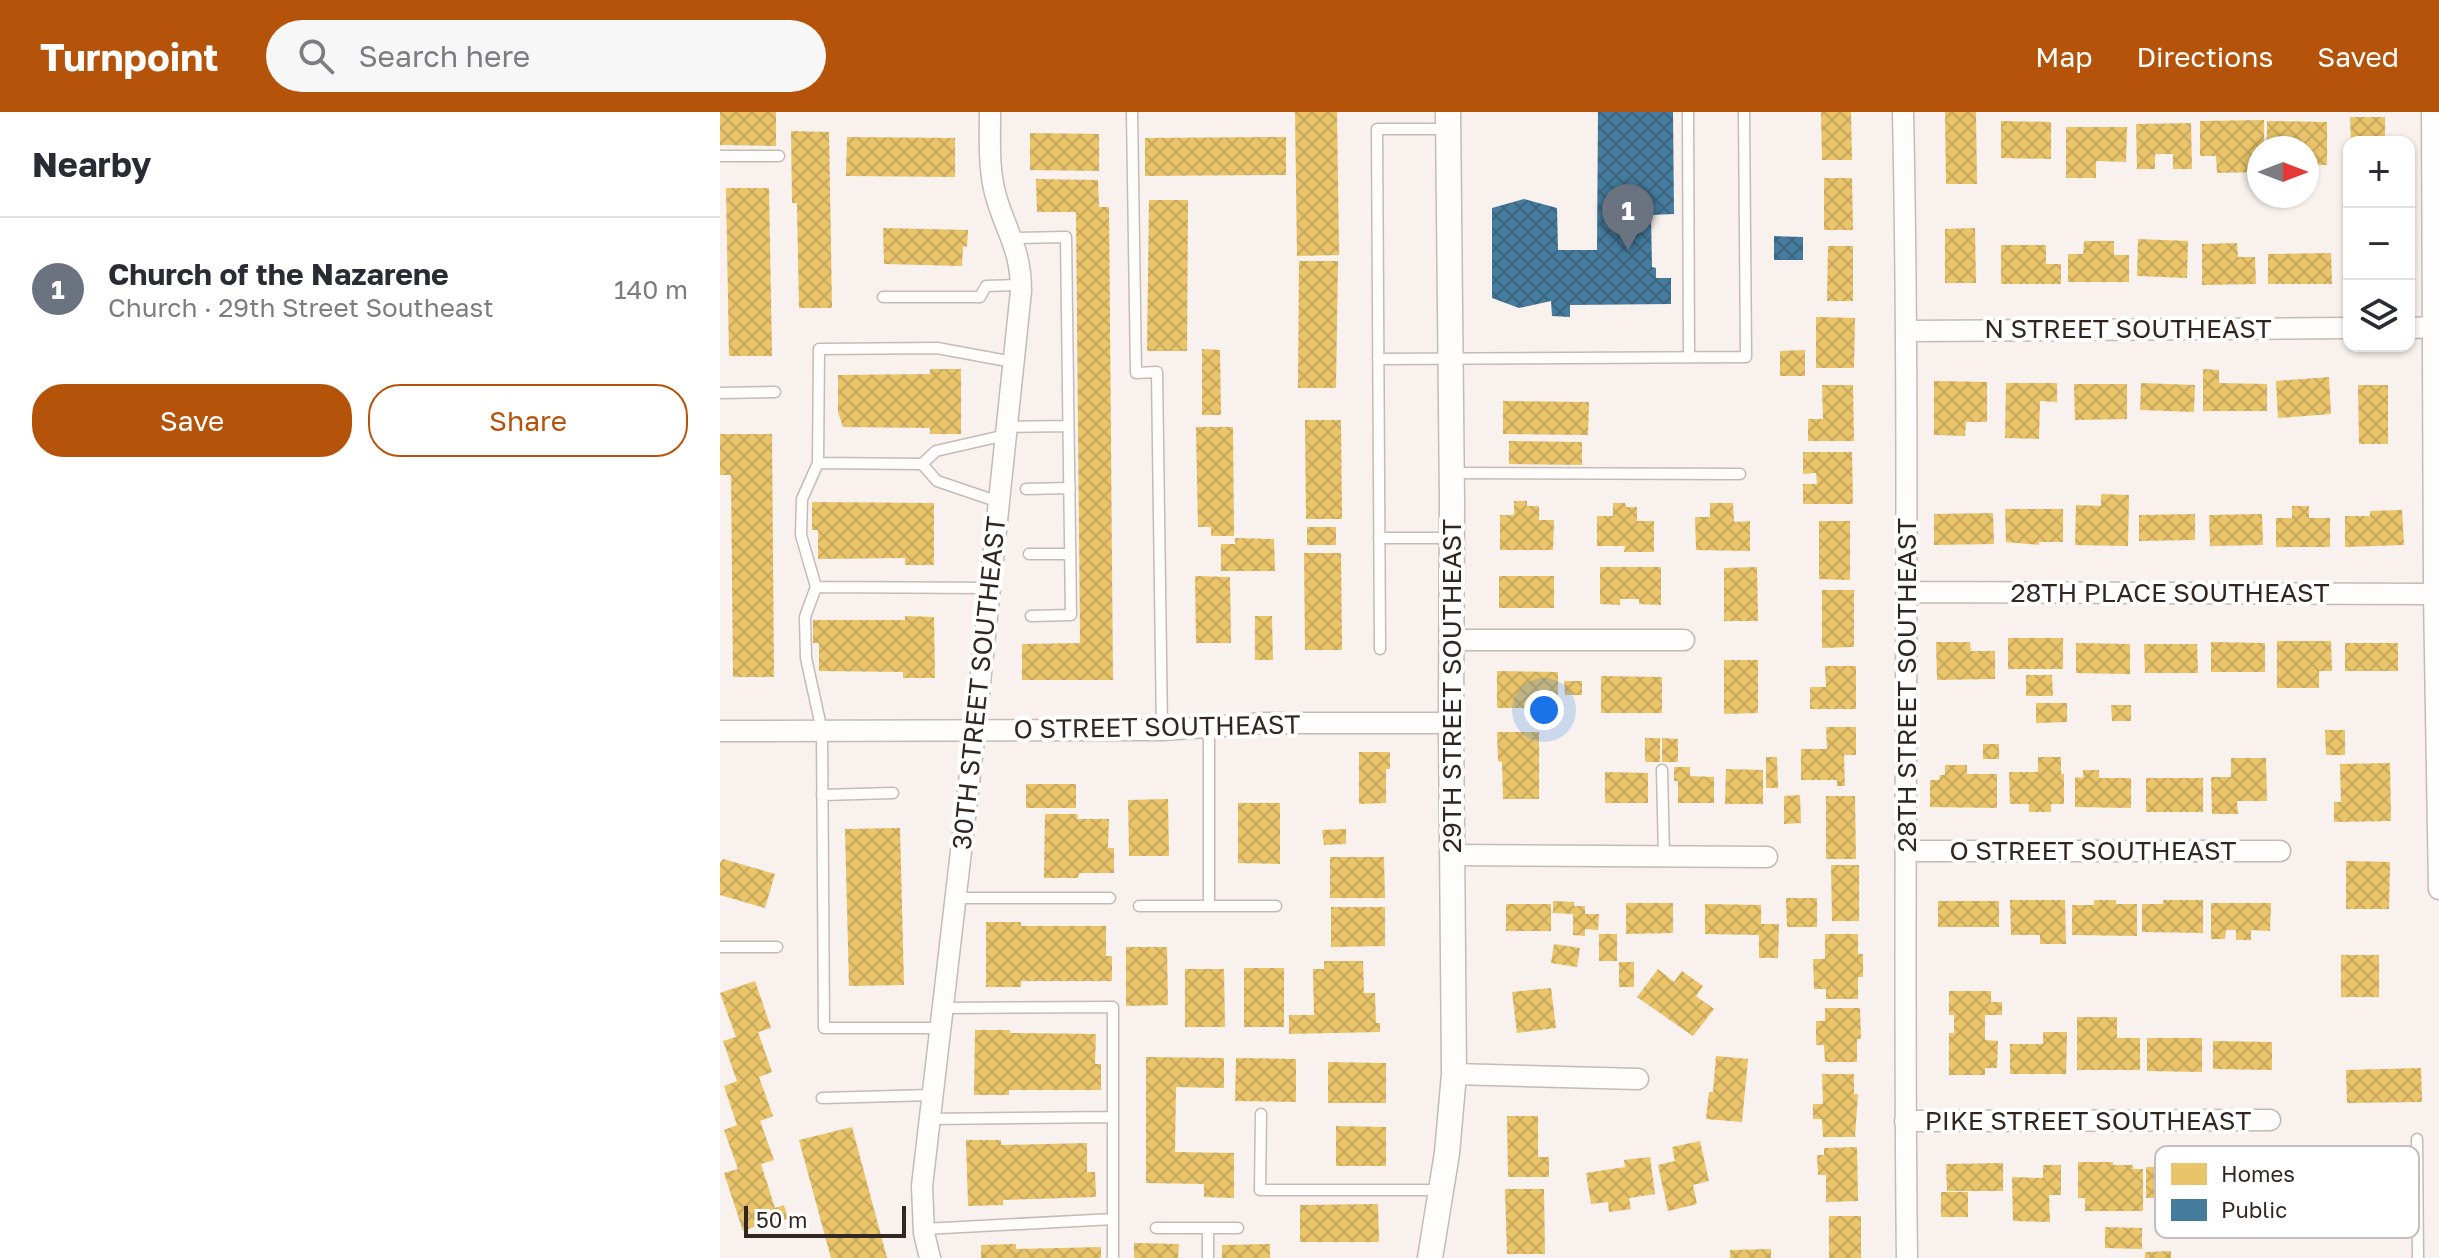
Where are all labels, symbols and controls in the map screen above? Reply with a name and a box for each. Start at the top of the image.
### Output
search box [266,20,826,92]
text: Turnpoint [40,34,218,79]
icon: search [294,34,338,78]
text: Search here [358,38,530,74]
text: Map [2035,40,2092,73]
text: Directions [2136,40,2273,73]
text: Saved [2317,40,2399,73]
north arrow [2247,136,2319,208]
map controls [2343,136,2415,352]
button: + [2343,136,2415,208]
text: Nearby [32,144,152,184]
pin: 1 [1602,184,1654,250]
button: − [2343,208,2415,280]
text: Church of the Nazarene [108,256,449,292]
text: 1 [51,274,65,305]
text: 140 m [614,274,688,305]
button: layers [2343,280,2415,352]
text: Church · 29th Street Southeast [108,292,494,323]
street label: N STREET SOUTHEAST [1984,313,2272,344]
button: Save [32,384,352,457]
button: Share [368,384,688,457]
street label: 30TH STREET SOUTHEAST [946,515,1011,851]
street label: 28TH STREET SOUTHEAST [1891,518,1922,852]
street label: 29TH STREET SOUTHEAST [1436,519,1467,853]
street label: 28TH PLACE SOUTHEAST [2010,577,2330,608]
your location [1524,690,1564,730]
street label: O STREET SOUTHEAST [1013,708,1301,745]
street label: O STREET SOUTHEAST [1950,835,2236,866]
street label: PIKE STREET SOUTHEAST [1925,1105,2251,1136]
legend [2155,1146,2419,1238]
text: Homes [2221,1160,2295,1187]
text: Public [2221,1196,2287,1223]
scale bar [744,1202,906,1238]
text: 50 m [756,1206,807,1233]

